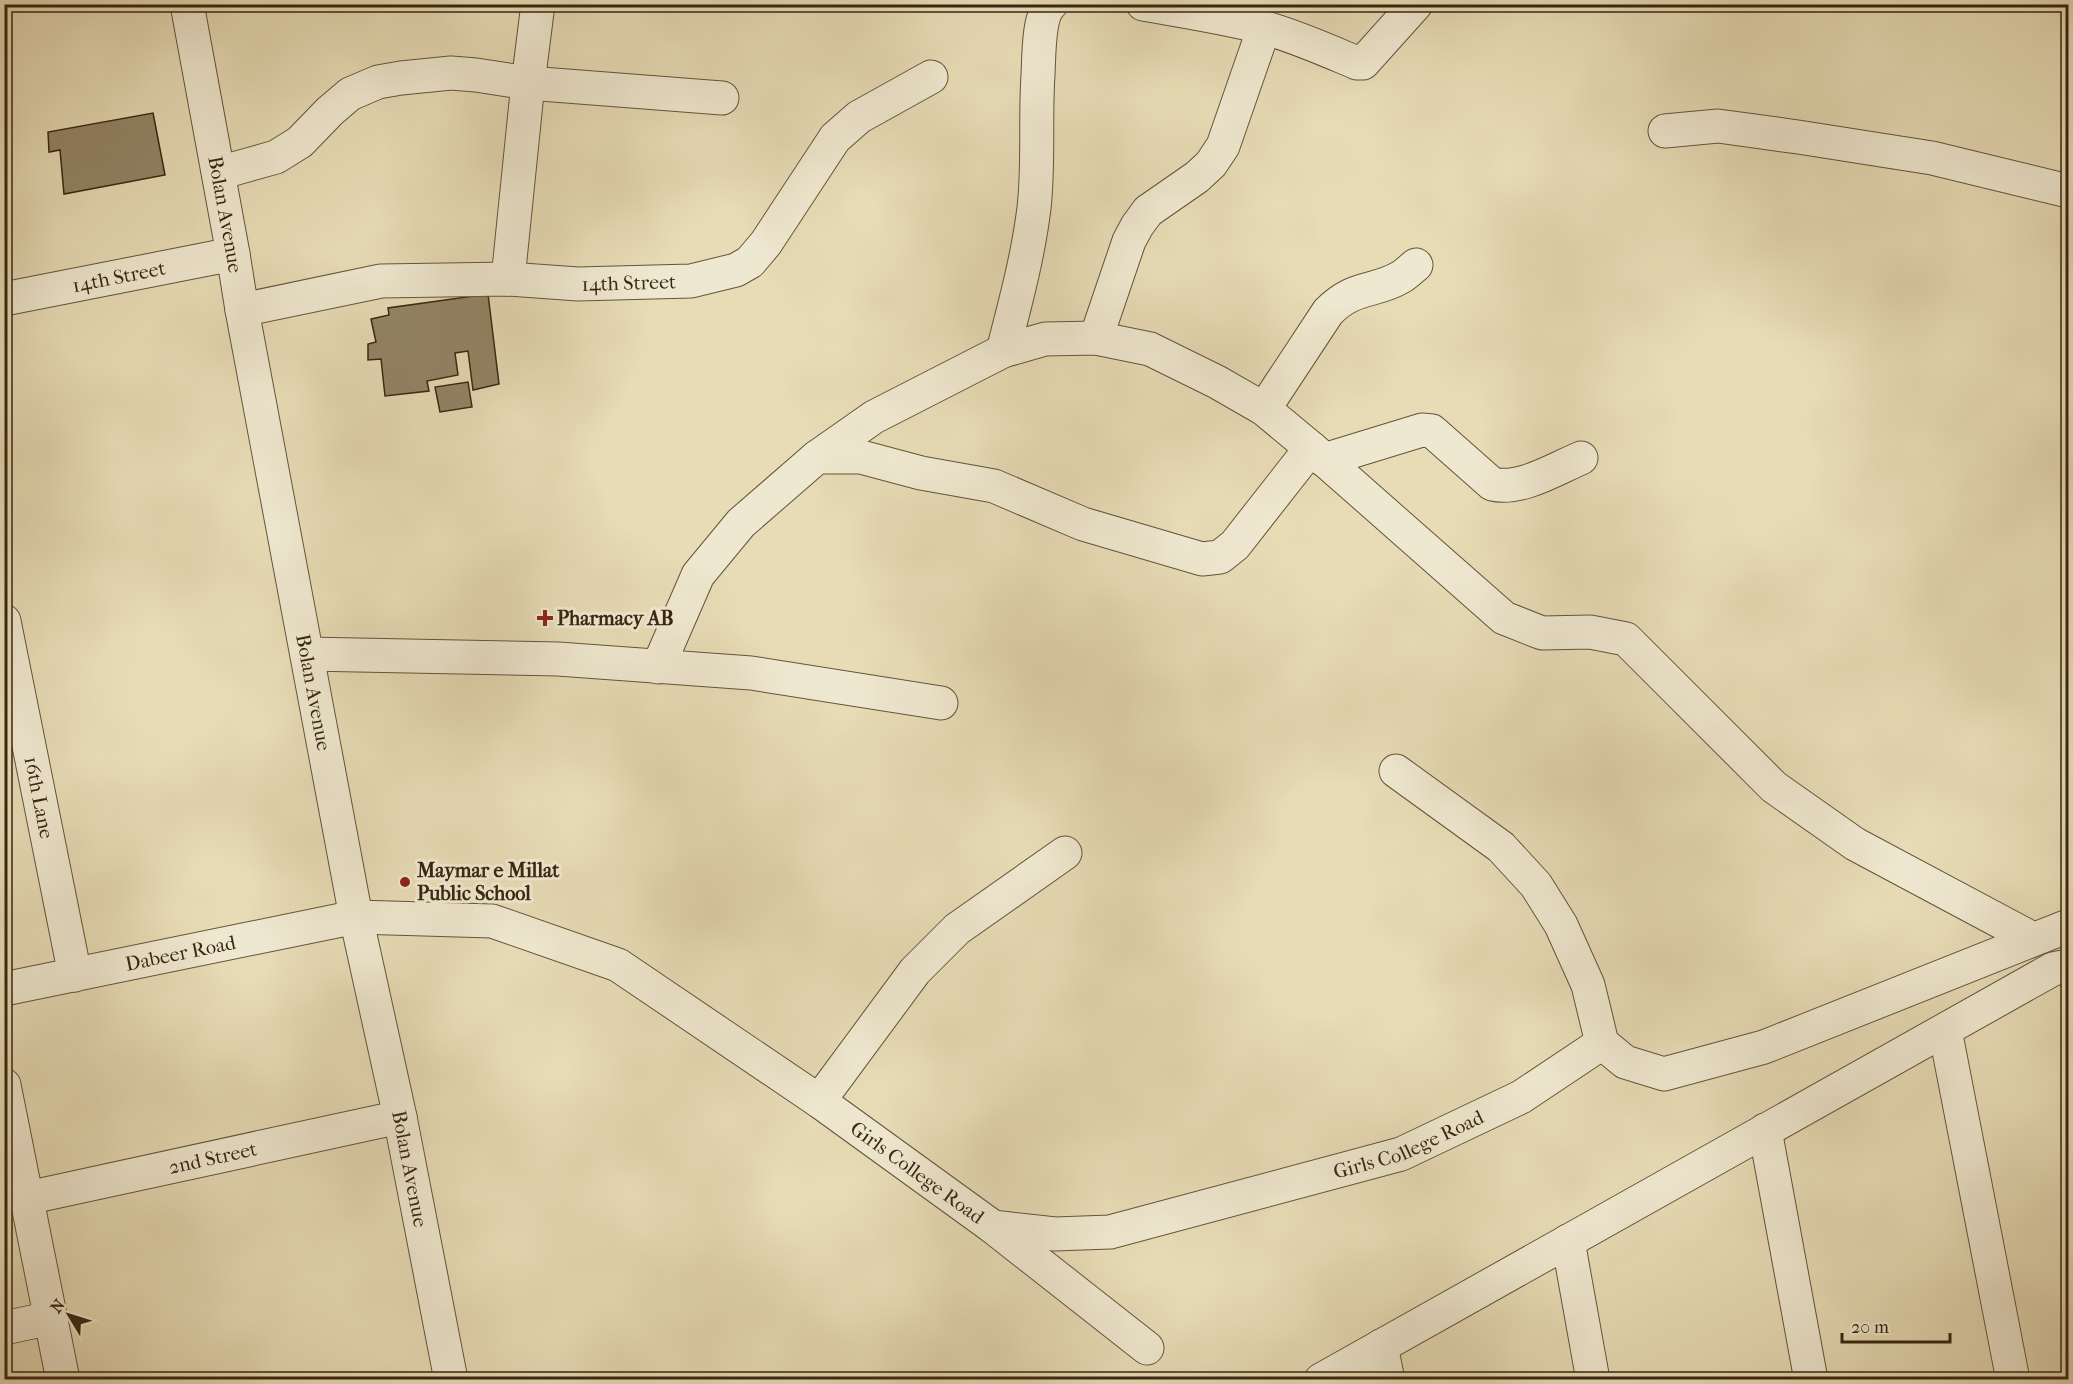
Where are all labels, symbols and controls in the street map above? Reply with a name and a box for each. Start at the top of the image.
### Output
street label: Bolan Avenue [204,154,247,275]
street label: 14th Street [70,256,167,297]
street label: 14th Street [581,270,676,295]
place label: Pharmacy AB [557,607,674,630]
marker: Pharmacy AB [538,611,552,625]
street label: Bolan Avenue [292,632,336,753]
street label: 16th Lane [20,754,59,841]
place label: Maymar e Millat Public School [416,859,560,905]
marker: Maymar e Millat Public School [398,875,412,889]
street label: Dabeer Road [123,930,239,975]
street label: Girls College Road [1331,1105,1488,1183]
street label: Bolan Avenue [387,1108,433,1229]
street label: Girls College Road [846,1116,990,1229]
street label: 2nd Street [166,1137,259,1178]
north arrow [39,1285,99,1345]
text: N [46,1295,69,1317]
scale bar [1842,1306,1950,1344]
text: 20 m [1851,1317,1889,1338]

